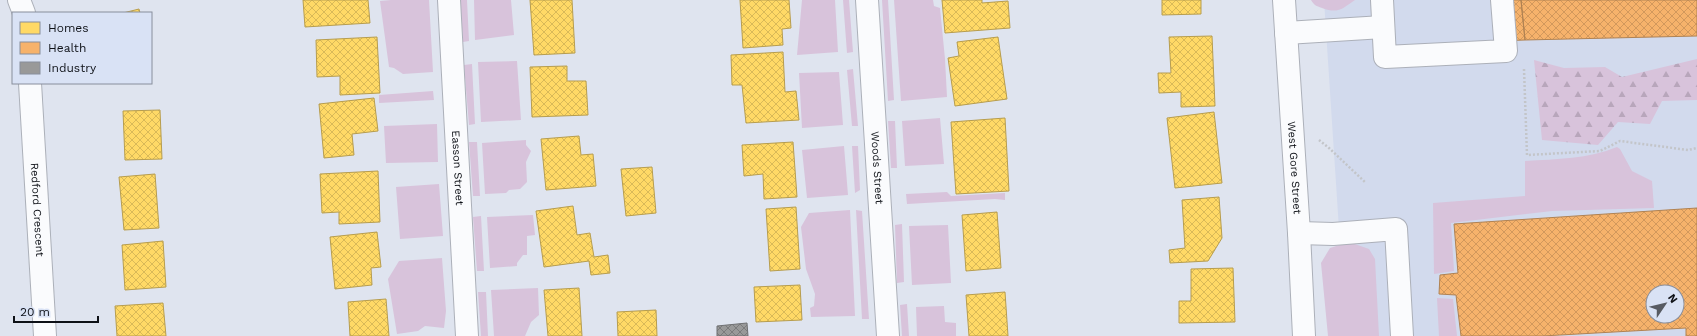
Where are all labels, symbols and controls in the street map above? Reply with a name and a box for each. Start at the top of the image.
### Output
legend [12,12,152,84]
text: Homes [48,21,89,35]
text: Health [48,41,86,55]
text: Industry [48,61,97,75]
street label: West Gore Street [1285,121,1304,215]
street label: Easson Street [449,130,466,206]
street label: Woods Street [868,131,886,205]
street label: Redford Crescent [28,162,46,258]
north arrow [1645,284,1685,324]
text: N [1665,291,1680,306]
scale bar [14,298,98,324]
text: 20 m [20,305,50,319]

